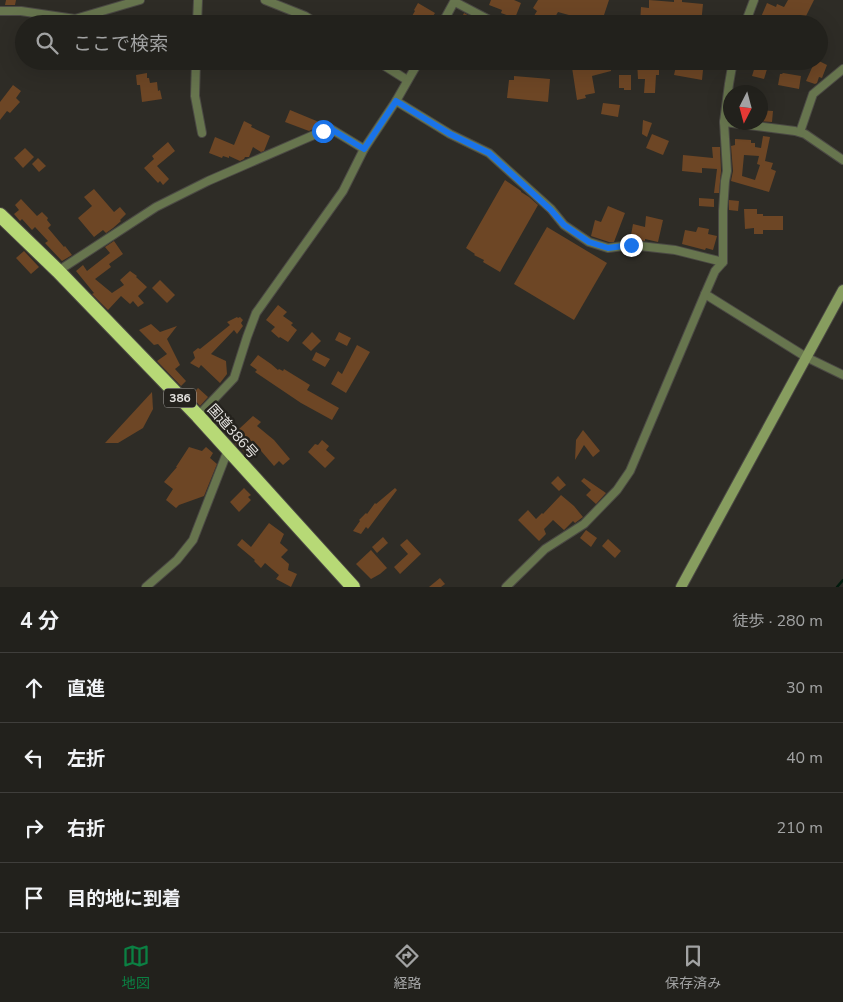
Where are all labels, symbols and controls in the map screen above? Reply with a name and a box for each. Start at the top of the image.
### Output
search box [15,15,828,70]
icon: search [33,29,61,57]
text: ここで検索 [73,31,168,57]
north arrow [723,85,768,130]
route start [312,120,335,143]
route end [620,234,643,257]
road number: 386 [164,388,196,408]
street label: 国道386号 [203,400,262,463]
text: 4 分 [20,607,59,635]
text: 徒歩 · 280 m [733,610,823,632]
icon: ahead [20,674,48,702]
text: 直進 [67,676,105,702]
text: 30 m [786,677,823,699]
icon: left [20,744,48,772]
text: 左折 [67,746,105,772]
text: 40 m [786,747,823,769]
icon: right [20,814,48,842]
text: 右折 [67,816,105,842]
text: 210 m [776,817,823,839]
icon: arrive [20,884,48,912]
text: 目的地に到着 [67,886,181,912]
tab: 地図 [122,942,150,993]
tab: 経路 [393,942,421,993]
tab: 保存済み [665,942,721,993]

